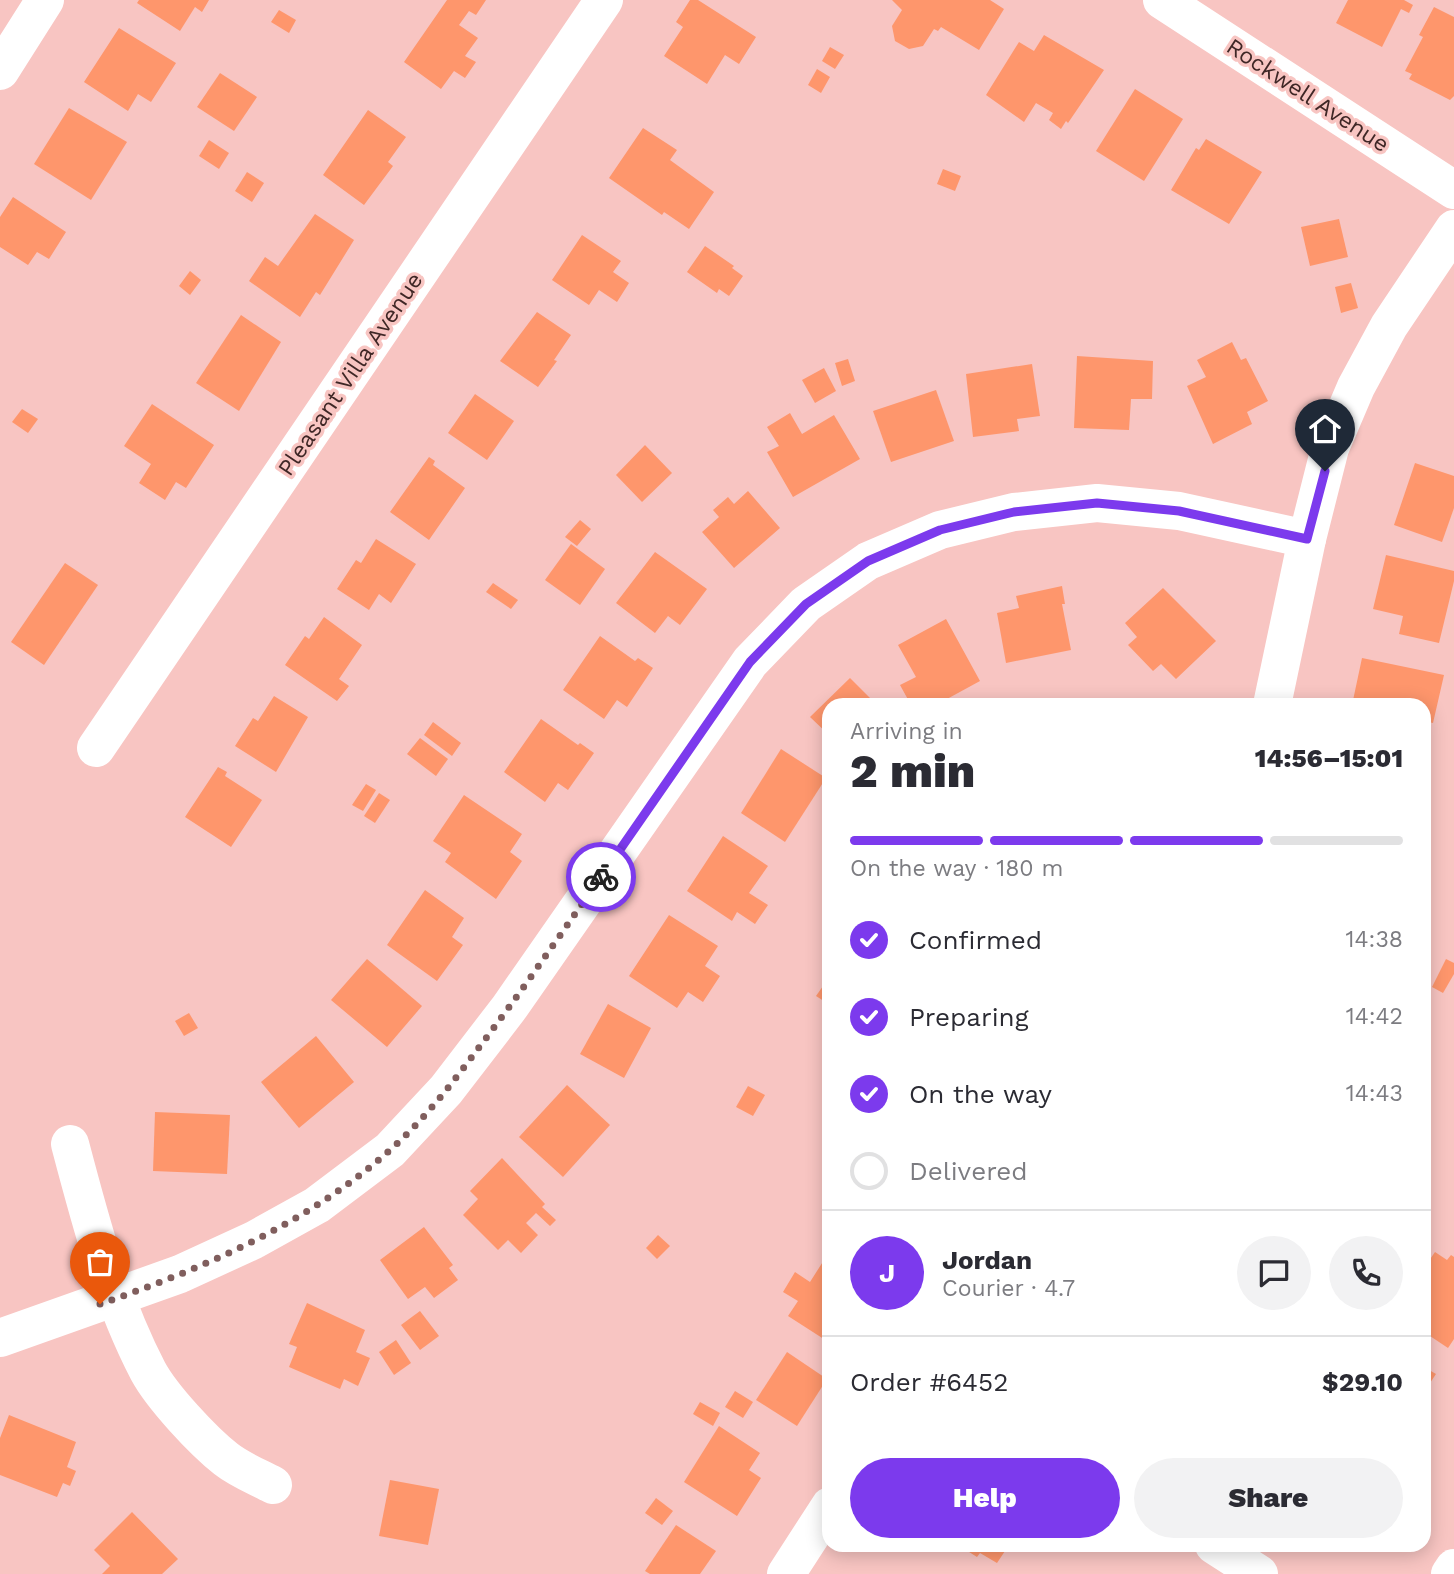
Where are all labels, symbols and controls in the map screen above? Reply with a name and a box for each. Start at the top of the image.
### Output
street label: Rockwell Avenue [1221,33,1394,158]
street label: Pleasant Villa Avenue [272,268,428,481]
pin [1295,399,1355,471]
icon: home [1306,410,1344,448]
text: Arriving in [850,718,963,745]
text: 14:56–15:01 [1255,743,1403,773]
text: 2 min [850,744,975,798]
courier [566,842,636,912]
text: On the way · 180 m [850,855,1063,882]
icon: bike [582,858,620,896]
icon: check [850,921,888,959]
text: Confirmed [909,925,1042,955]
text: 14:38 [1346,926,1403,953]
icon: check [850,998,888,1036]
text: Preparing [909,1002,1029,1032]
text: 14:42 [1346,1003,1403,1030]
icon: check [850,1075,888,1113]
text: On the way [909,1079,1052,1109]
text: 14:43 [1346,1080,1403,1107]
text: Delivered [909,1156,1028,1186]
pin [70,1232,130,1304]
button: chat [1237,1236,1311,1310]
button: phone [1329,1236,1403,1310]
icon: bag [81,1243,119,1281]
text: Jordan [942,1245,1032,1275]
text: J [879,1258,895,1288]
text: Courier · 4.7 [942,1275,1075,1302]
text: Order #6452 [850,1367,1008,1397]
text: $29.10 [1322,1367,1403,1397]
button: Help [850,1458,1120,1538]
button: Share [1134,1458,1403,1538]

